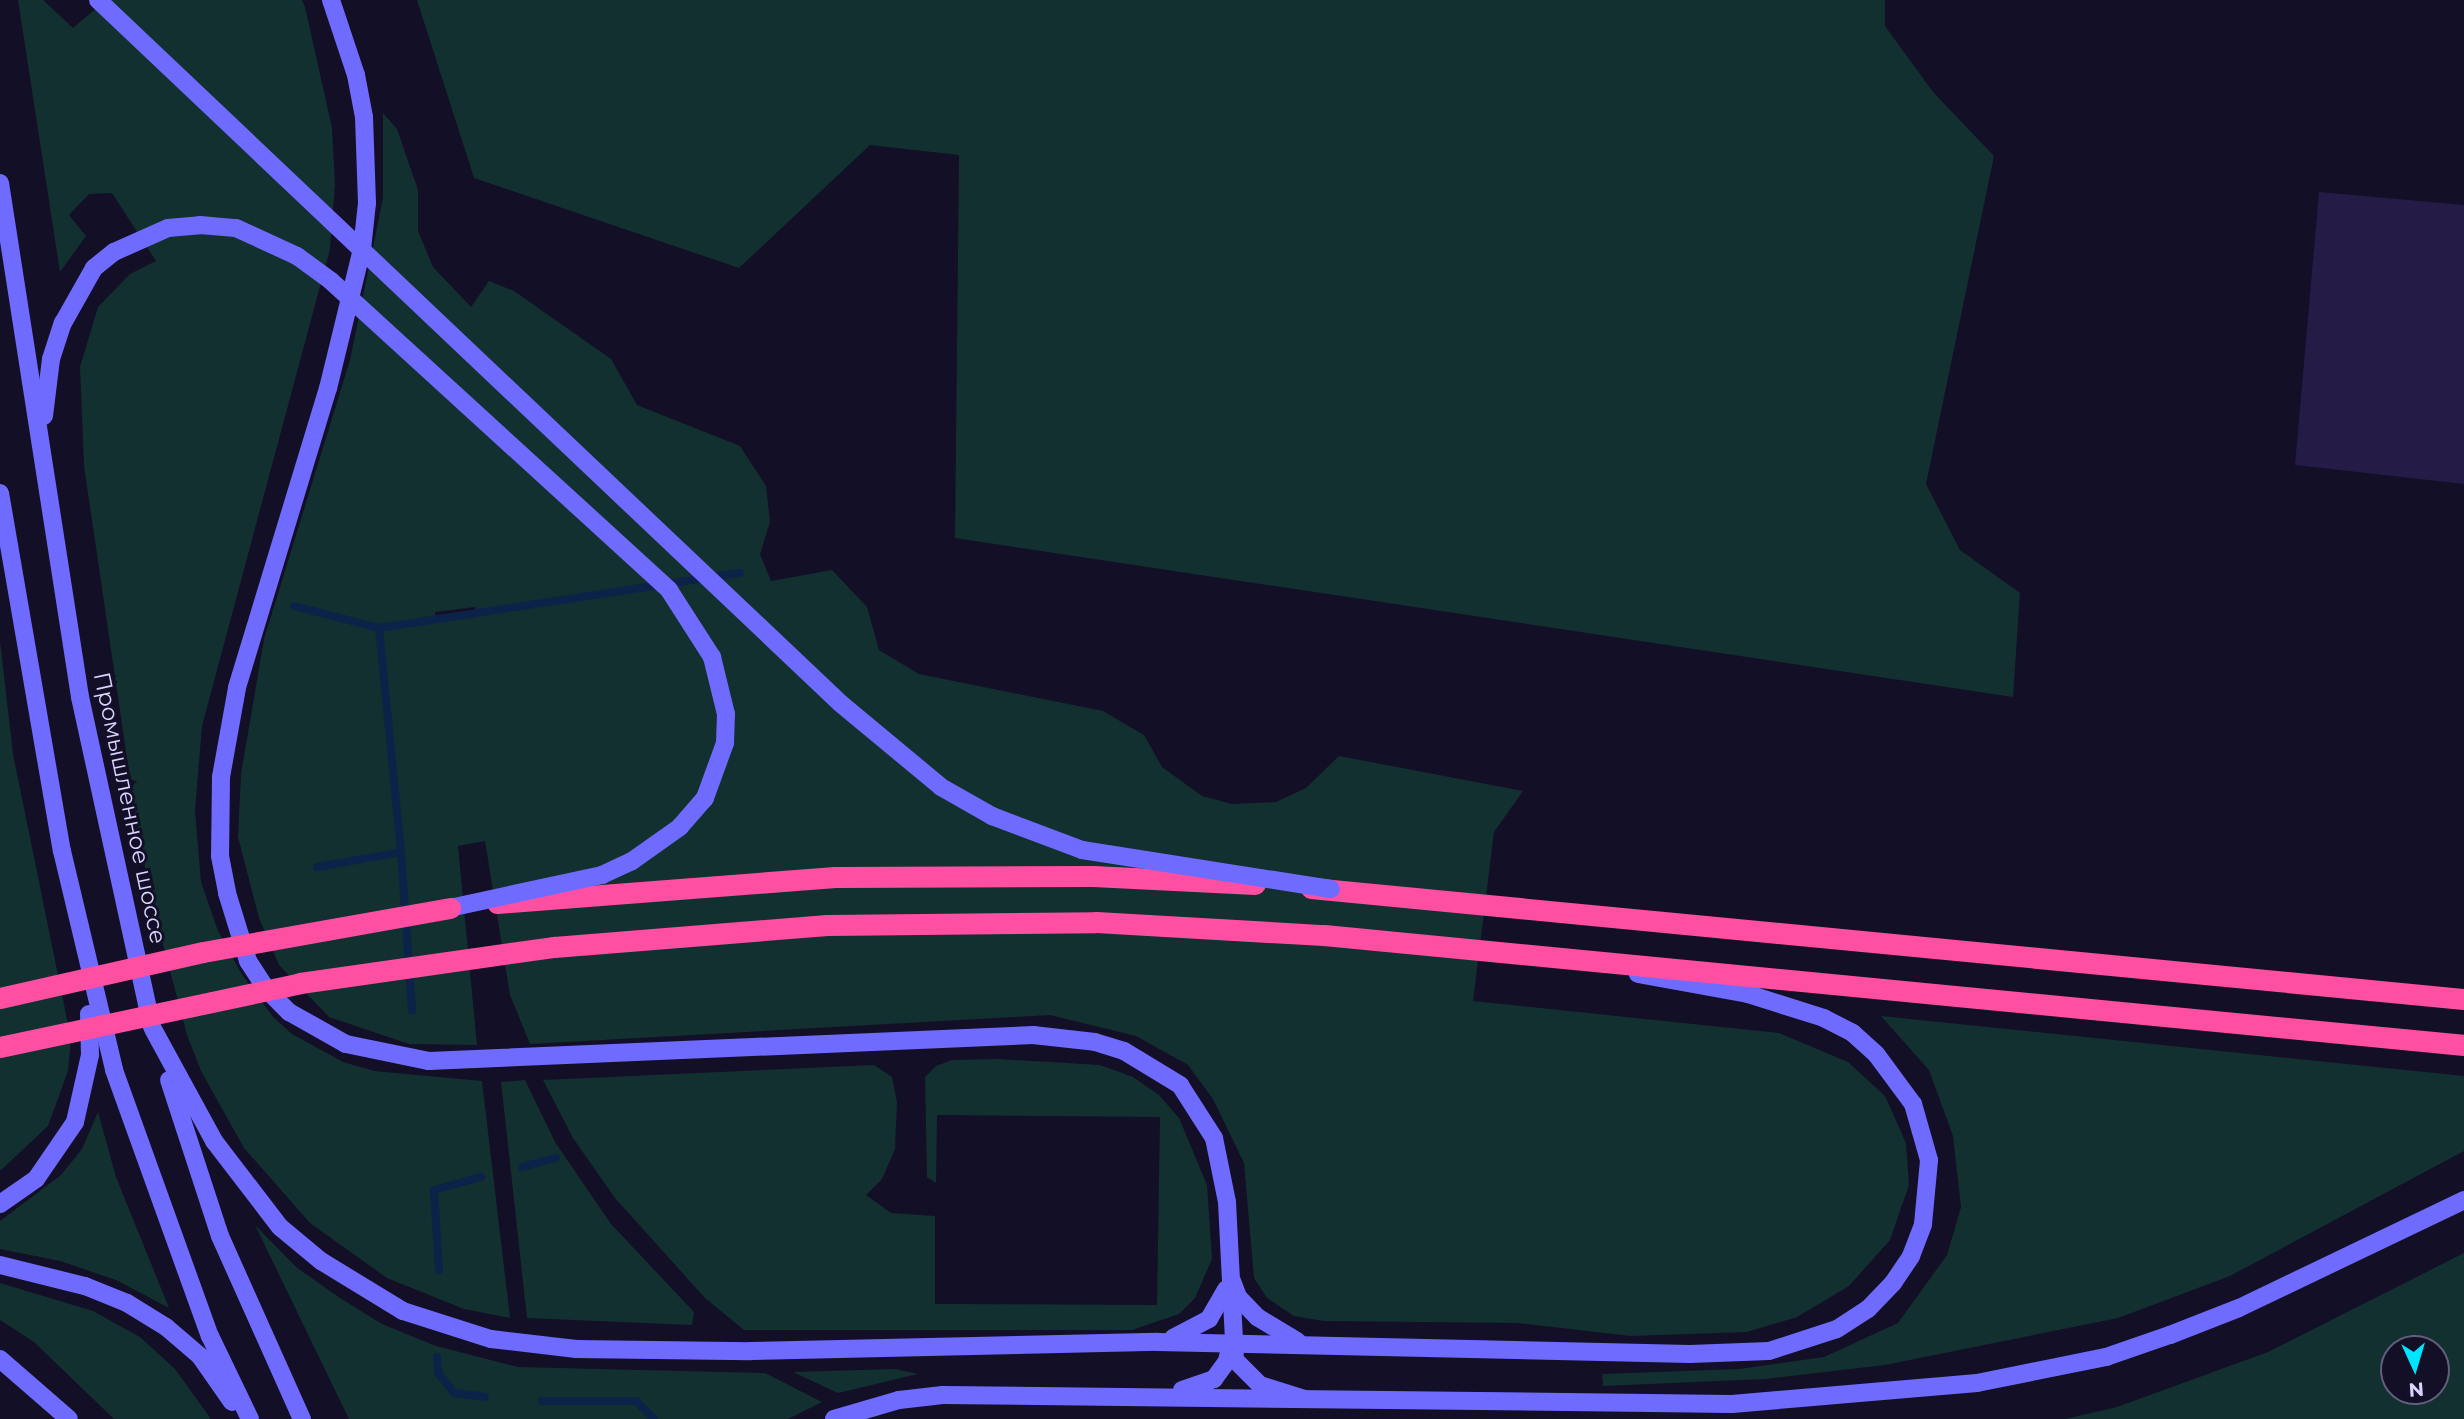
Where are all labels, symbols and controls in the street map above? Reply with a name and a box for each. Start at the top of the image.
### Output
street label: Промышленное шоссе [88,670,172,946]
north arrow [2380,1335,2450,1405]
text: N [2408,1377,2425,1401]

